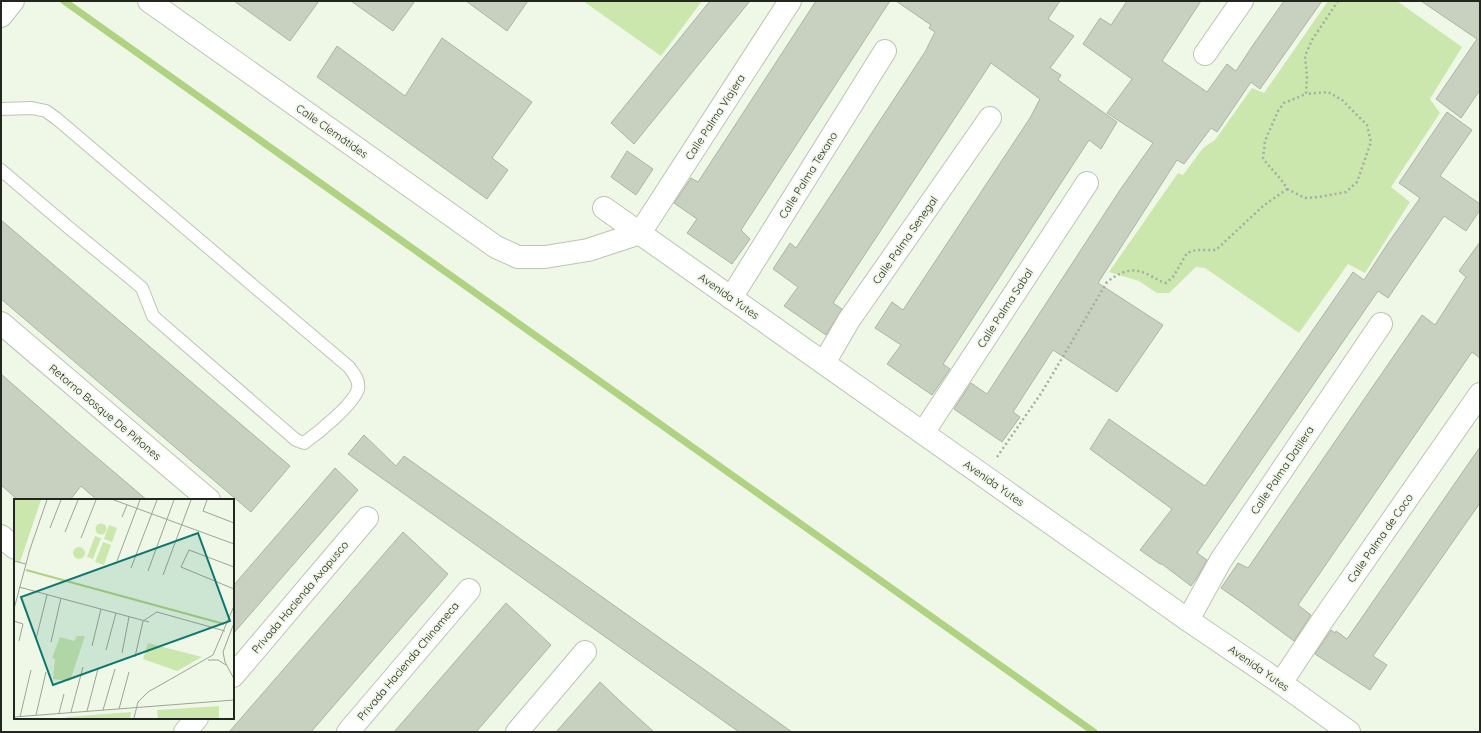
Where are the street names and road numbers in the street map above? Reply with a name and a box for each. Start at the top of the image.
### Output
street label: Calle Palma Viajera [682,71,748,163]
street label: Calle Clemátides [293,101,371,161]
street label: Calle Palma Texano [776,129,841,221]
street label: Calle Palma Senegal [869,193,941,287]
street label: Calle Palma Sabal [974,266,1036,350]
street label: Avenida Yutes [696,270,762,322]
street label: Retorno Bosque De Piñones [46,361,164,463]
street label: Calle Palma Datilera [1247,423,1317,517]
street label: Avenida Yutes [961,457,1027,509]
street label: Calle Palma de Coco [1344,490,1416,585]
street label: Privada Hacienda Axapusco [249,537,352,656]
street label: Privada Hacienda Chinameca [354,599,462,723]
street label: Avenida Yutes [1226,642,1292,694]

